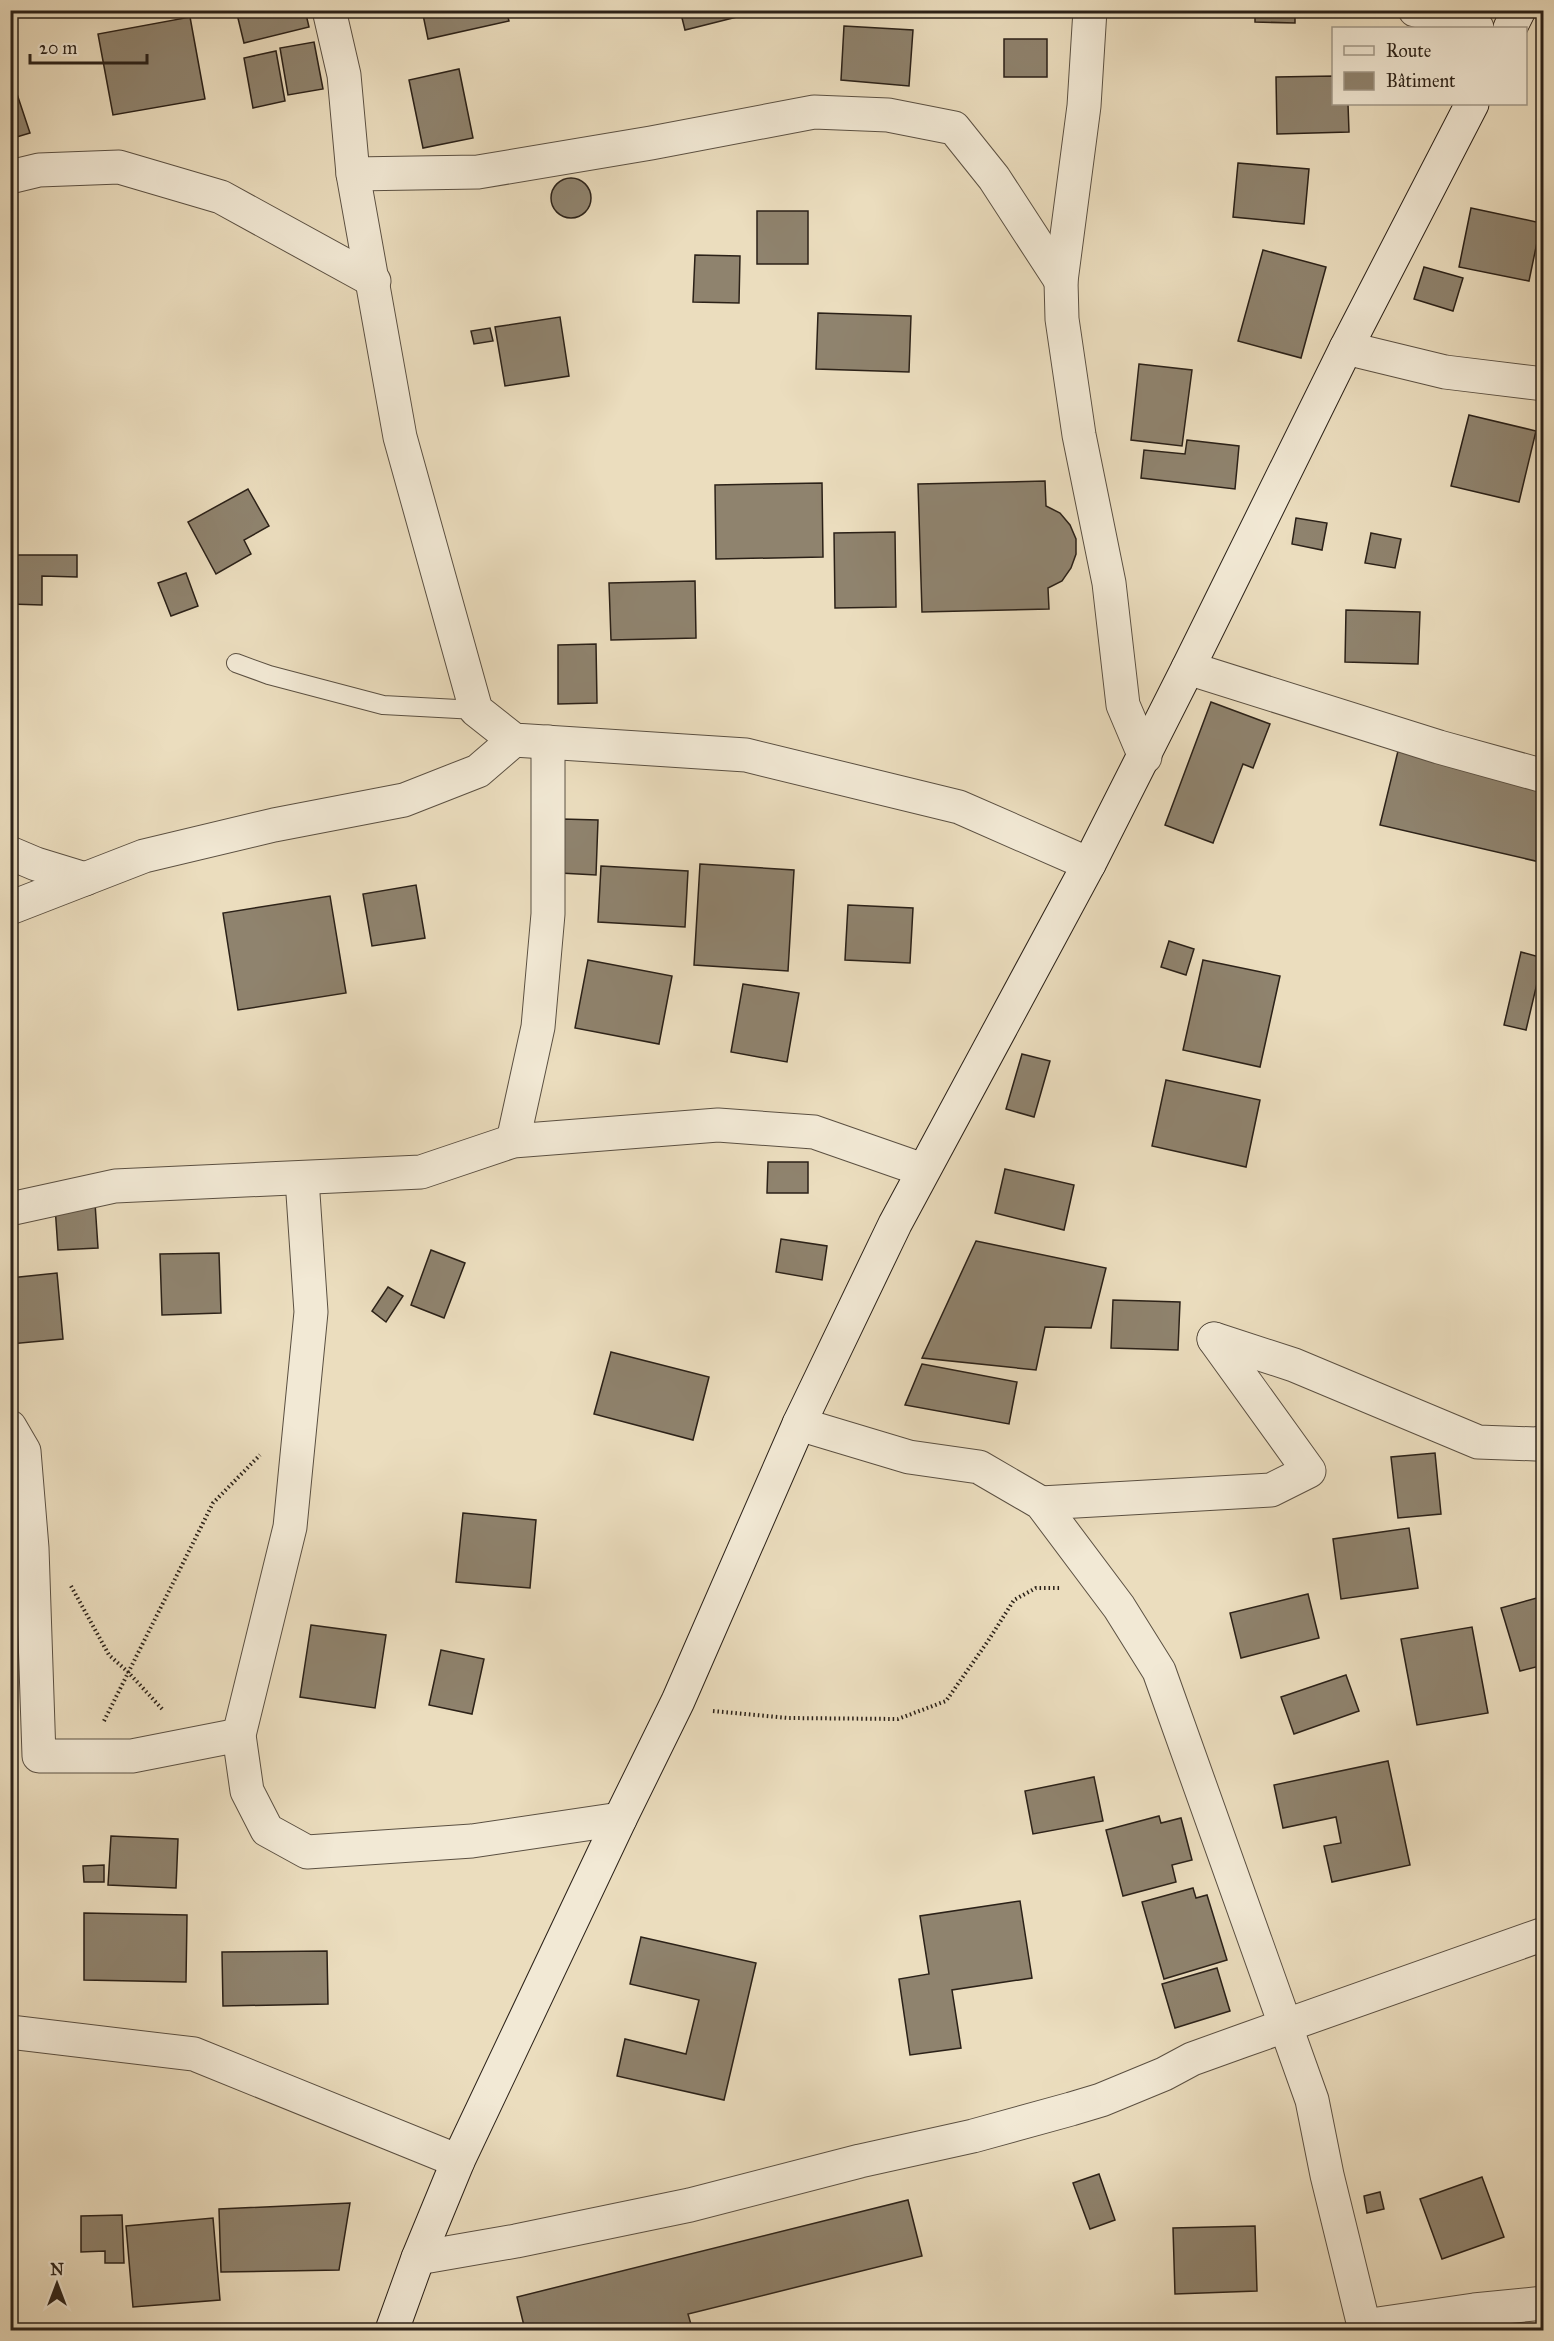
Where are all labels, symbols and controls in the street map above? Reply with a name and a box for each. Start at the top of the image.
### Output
scale bar [30,27,147,65]
legend [1332,27,1527,105]
text: 20 m [39,37,77,59]
text: Route [1386,40,1431,62]
text: Bâtiment [1386,70,1456,92]
north arrow [27,2254,87,2314]
text: N [50,2260,64,2279]

